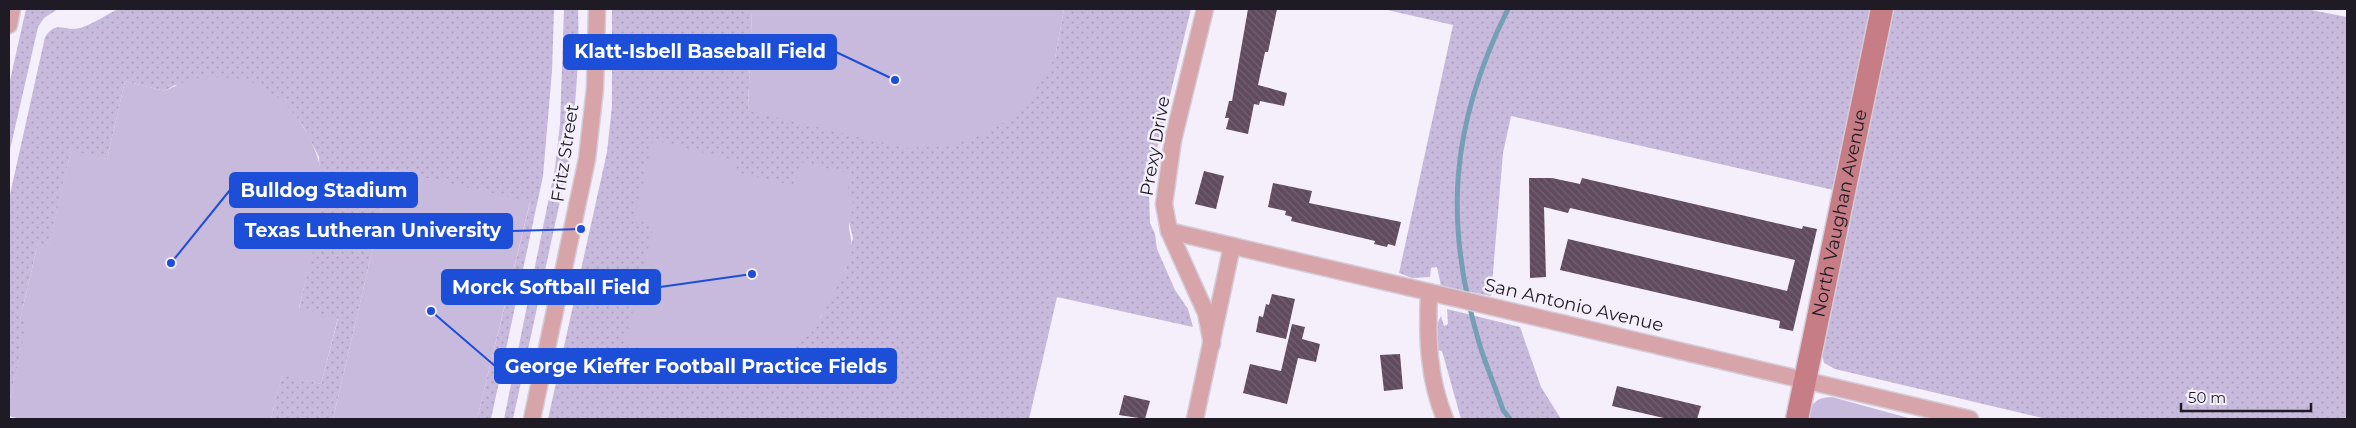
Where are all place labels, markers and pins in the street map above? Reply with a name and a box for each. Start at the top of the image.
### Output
callout: Klatt-Isbell Baseball Field [564,35,836,69]
callout: Bulldog Stadium [230,173,417,207]
callout: Texas Lutheran University [235,214,512,248]
callout: Morck Softball Field [442,270,660,304]
callout: George Kieffer Football Practice Fields [495,349,896,383]

